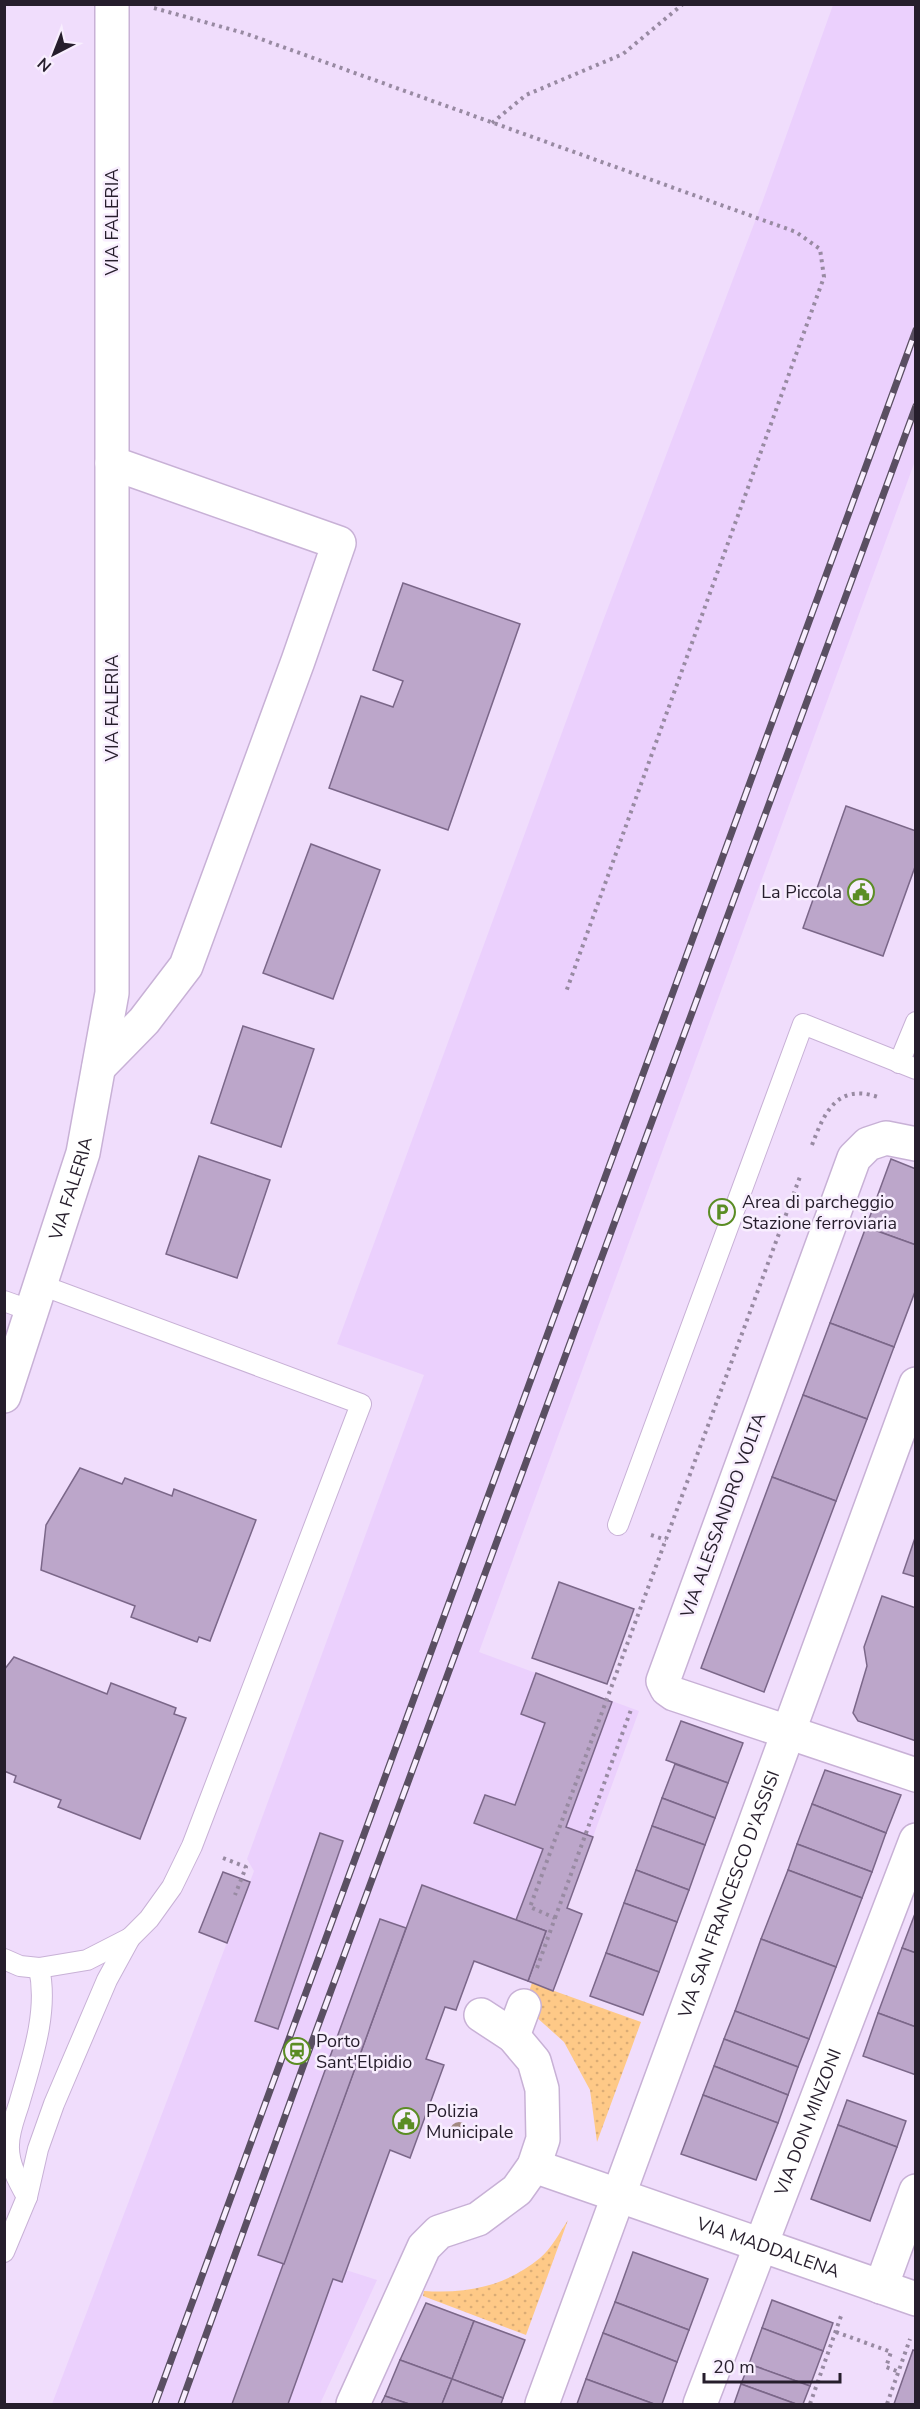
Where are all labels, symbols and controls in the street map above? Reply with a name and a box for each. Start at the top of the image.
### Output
north arrow [24,24,84,84]
text: N [33,52,56,77]
street label: VIA FALERIA [100,169,124,276]
street label: VIA FALERIA [100,655,124,762]
public building icon: La Piccola [846,877,876,907]
place label: La Piccola [761,880,842,904]
street label: VIA FALERIA [43,1135,98,1244]
place label: Area di parcheggio Stazione ferroviaria [742,1190,897,1235]
parking icon: Area di parcheggio Stazione ferroviaria [707,1197,737,1227]
street label: VIA ALESSANDRO VOLTA [674,1409,771,1622]
street label: VIA SAN FRANCESCO D'ASSISI [672,1767,785,2022]
place label: Porto Sant'Elpidio [316,2029,412,2074]
station icon: Porto Sant'Elpidio [282,2036,312,2066]
street label: VIA DON MINZONI [769,2045,847,2200]
place label: Polizia Municipale [426,2099,513,2144]
public building icon: Polizia Municipale [391,2106,421,2136]
street label: VIA MADDALENA [693,2211,843,2283]
scale bar [704,2346,840,2384]
text: 20 m [713,2355,755,2379]

